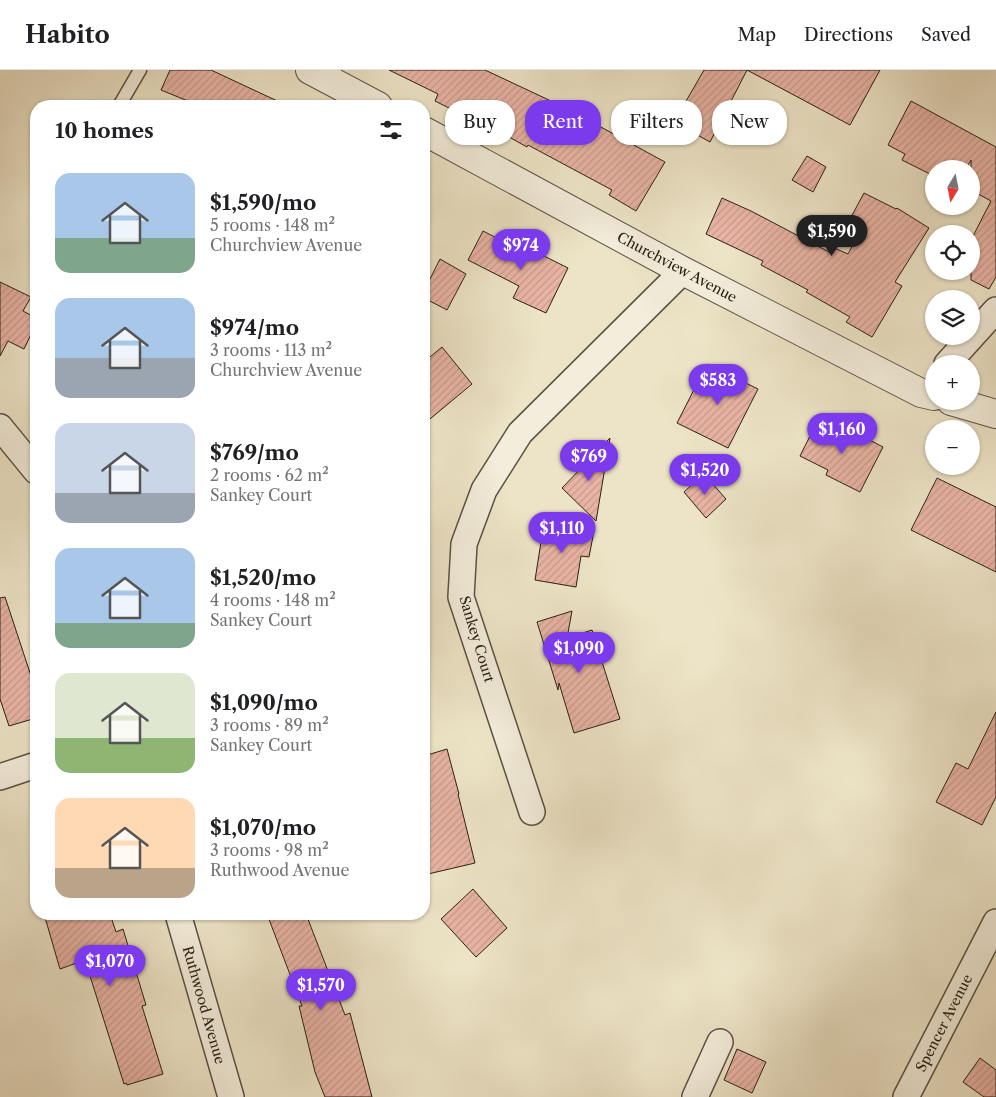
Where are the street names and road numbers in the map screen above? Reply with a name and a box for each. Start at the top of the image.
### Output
street label: Churchview Avenue [614,228,740,306]
street label: Sankey Court [455,594,499,684]
street label: Ruthwood Avenue [179,944,230,1066]
street label: Spencer Avenue [912,971,976,1075]

